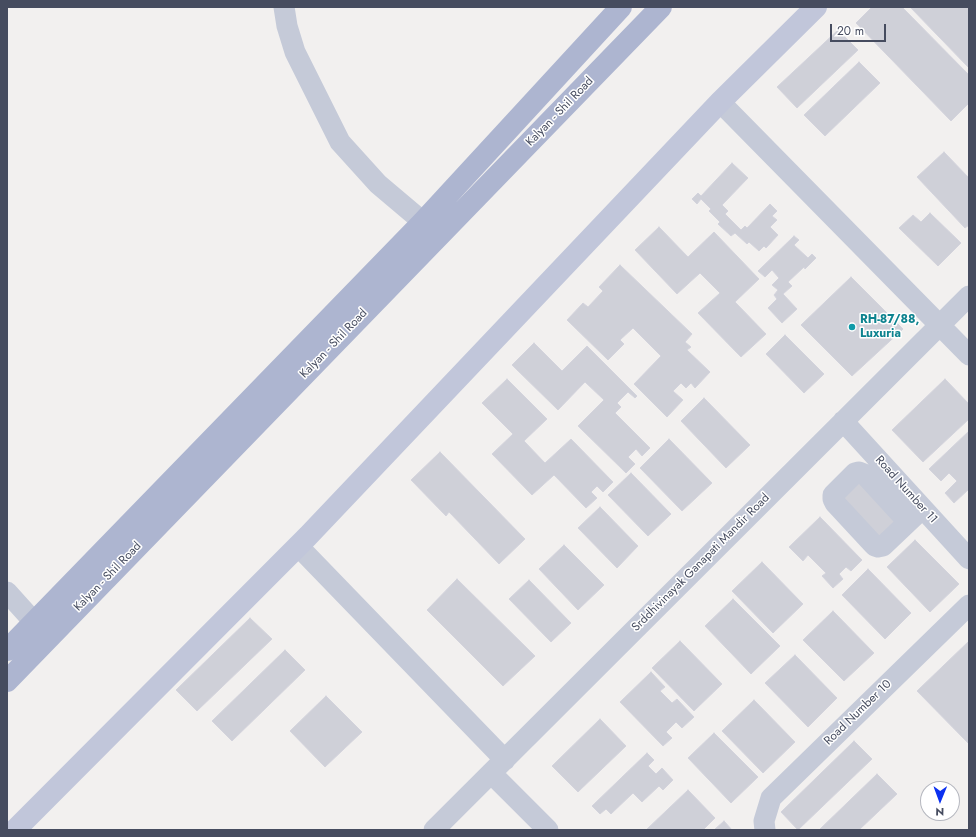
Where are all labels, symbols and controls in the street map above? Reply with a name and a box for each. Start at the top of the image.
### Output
scale bar [832,16,888,42]
text: 20 m [837,22,864,40]
street label: Kalyan - Shil Road [523,74,597,150]
street label: Kalyan - Shil Road [297,306,371,382]
place label: RH-87/88, Luxuria [860,313,919,341]
marker: RH-87/88, Luxuria [847,322,857,332]
street label: Road Number 11 [872,453,940,527]
street label: Srddhivinayak Ganapati Mandir Road [629,491,773,635]
street label: Kalyan - Shil Road [71,539,145,615]
street label: Road Number 10 [821,677,895,749]
north arrow [920,781,960,821]
text: N [935,804,944,820]

